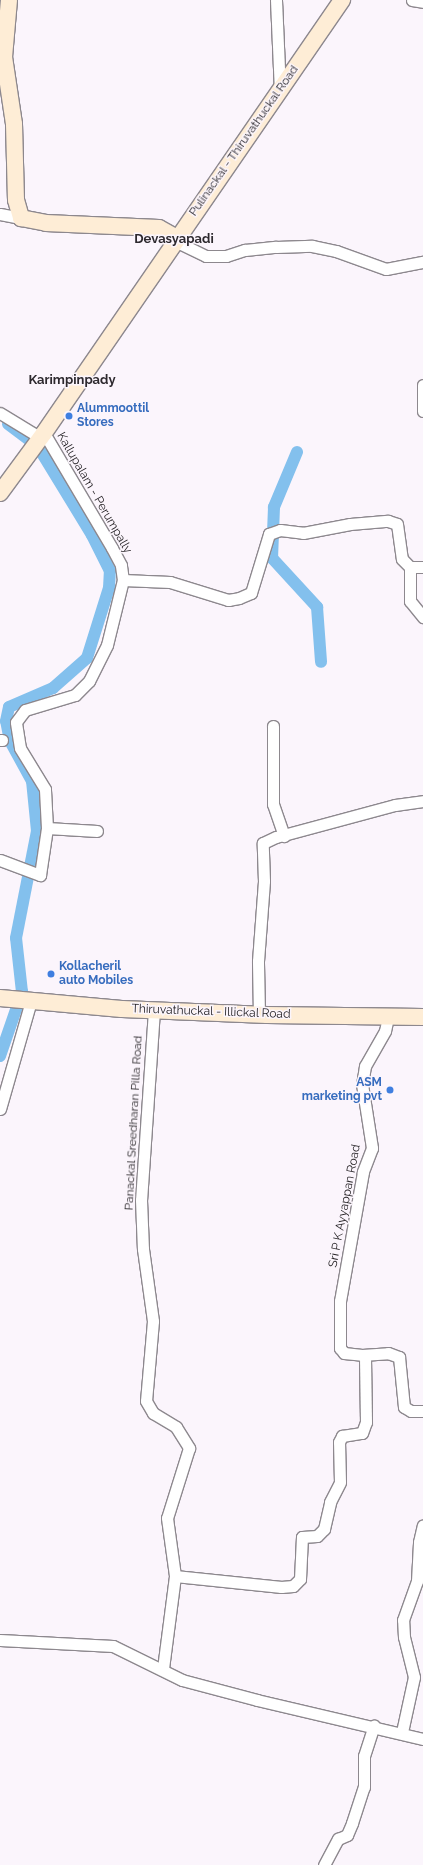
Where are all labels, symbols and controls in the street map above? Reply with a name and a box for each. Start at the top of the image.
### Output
street label: Pulinackal - Thiruvathuckal Road [186,62,302,220]
district label: Devasyapadi [134,231,214,247]
district label: Karimpinpady [28,372,116,388]
place label: Alummoottil Stores [77,402,149,430]
marker: Alummoottil Stores [64,411,74,421]
street label: Kallupalam - Perumpally [53,430,135,556]
place label: Kollacheril auto Mobiles [59,960,133,988]
marker: Kollacheril auto Mobiles [46,969,56,979]
street label: Thiruvathuckal - Illickal Road [131,1002,291,1022]
street label: Panackal Sreedharan Pilla Road [122,1035,146,1211]
place label: ASM marketing pvt [302,1076,382,1104]
marker: ASM marketing pvt [385,1085,395,1095]
street label: Sri P K Ayyappan Road [326,1143,364,1269]

